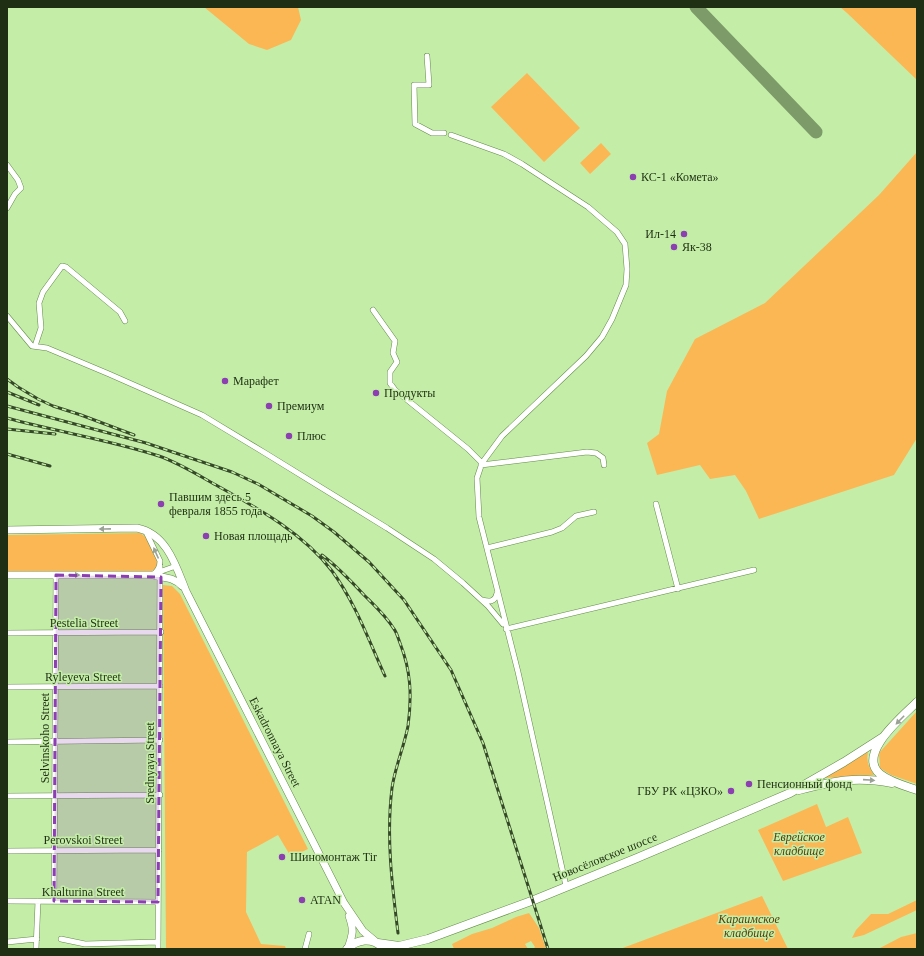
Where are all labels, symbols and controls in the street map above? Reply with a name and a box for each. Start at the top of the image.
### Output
place label: КС-1 «Комета» [641,170,719,184]
marker: КС-1 «Комета» [628,172,638,182]
place label: Ил-14 [645,227,676,241]
marker: Ил-14 [679,229,689,239]
place label: Як-38 [682,240,712,254]
marker: Як-38 [669,242,679,252]
place label: Марафет [233,374,279,388]
marker: Марафет [220,376,230,386]
place label: Продукты [384,386,435,400]
marker: Продукты [371,388,381,398]
place label: Премиум [277,399,325,413]
marker: Премиум [264,401,274,411]
place label: Плюс [297,429,326,443]
marker: Плюс [284,431,294,441]
place label: Павшим здесь 5 февраля 1855 года [169,490,263,518]
marker: Павшим здесь 5 февраля 1855 года [156,499,166,509]
one-way arrow [98,526,111,532]
place label: Новая площадь [214,529,293,543]
marker: Новая площадь [201,531,211,541]
one-way arrow [153,547,159,558]
one-way arrow [68,572,81,578]
street label: Pestelia Street [50,616,119,630]
street label: Ryleyeva Street [45,670,122,684]
street label: Selvinskoho Street [38,692,52,783]
street label: Eskadronnaya Street [246,695,304,790]
one-way arrow [895,715,905,725]
street label: Srednyaya Street [143,722,157,804]
place label: Пенсионный фонд [757,777,852,791]
one-way arrow [863,777,875,784]
marker: Пенсионный фонд [744,779,754,789]
place label: ГБУ РК «ЦЗКО» [637,784,723,798]
marker: ГБУ РК «ЦЗКО» [726,786,736,796]
street label: Новосёловское шоссе [551,830,659,884]
park label: Еврейское кладбище [772,830,826,858]
street label: Perovskoi Street [44,833,123,847]
place label: Шиномонтаж Tir [290,850,377,864]
marker: Шиномонтаж Tir [277,852,287,862]
street label: Khalturina Street [42,885,125,899]
place label: ATAN [310,893,341,907]
marker: ATAN [297,895,307,905]
park label: Караимское кладбище [717,912,780,940]

